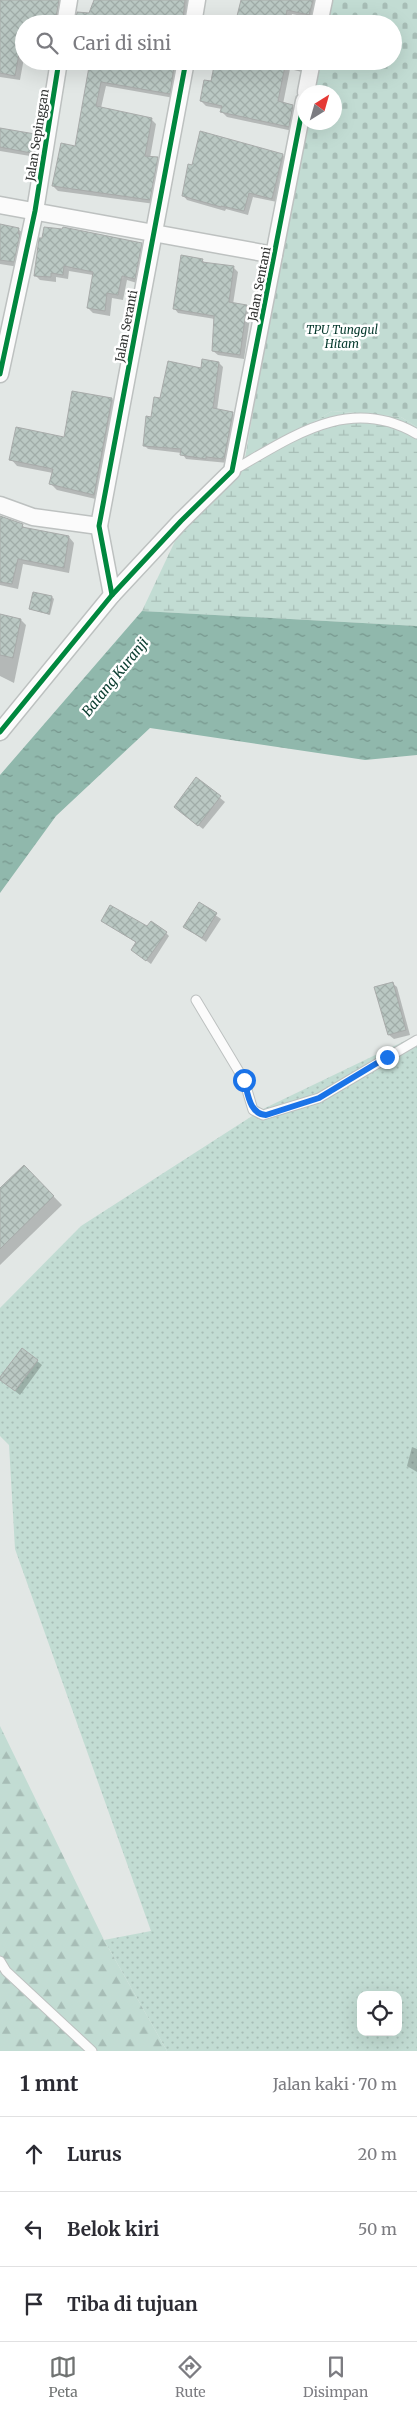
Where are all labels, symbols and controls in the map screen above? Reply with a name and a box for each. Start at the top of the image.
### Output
search box [15,15,402,70]
icon: search [33,29,61,57]
text: Cari di sini [73,31,171,55]
north arrow [297,85,342,130]
street label: Jalan Sepinggan [22,88,52,183]
street label: Jalan Sentani [244,245,274,324]
street label: Jalan Seranti [111,289,140,364]
park label: TPU Tunggul Hitam [306,322,378,351]
water label: Batang Kuranji [78,634,152,720]
route end [376,1046,399,1069]
route start [233,1069,256,1092]
map controls [357,1991,402,2036]
button: locate [357,1991,402,2036]
text: 1 mnt [20,2070,78,2097]
text: Jalan kaki · 70 m [273,2074,397,2094]
icon: ahead [20,2140,48,2168]
text: Lurus [67,2142,122,2166]
text: 20 m [358,2144,397,2164]
icon: left [20,2215,48,2243]
text: Belok kiri [67,2217,159,2241]
text: 50 m [358,2219,397,2239]
icon: arrive [20,2290,48,2318]
text: Tiba di tujuan [67,2292,198,2316]
tab: Peta [49,2353,78,2401]
tab: Rute [175,2353,206,2401]
tab: Disimpan [303,2353,368,2401]

